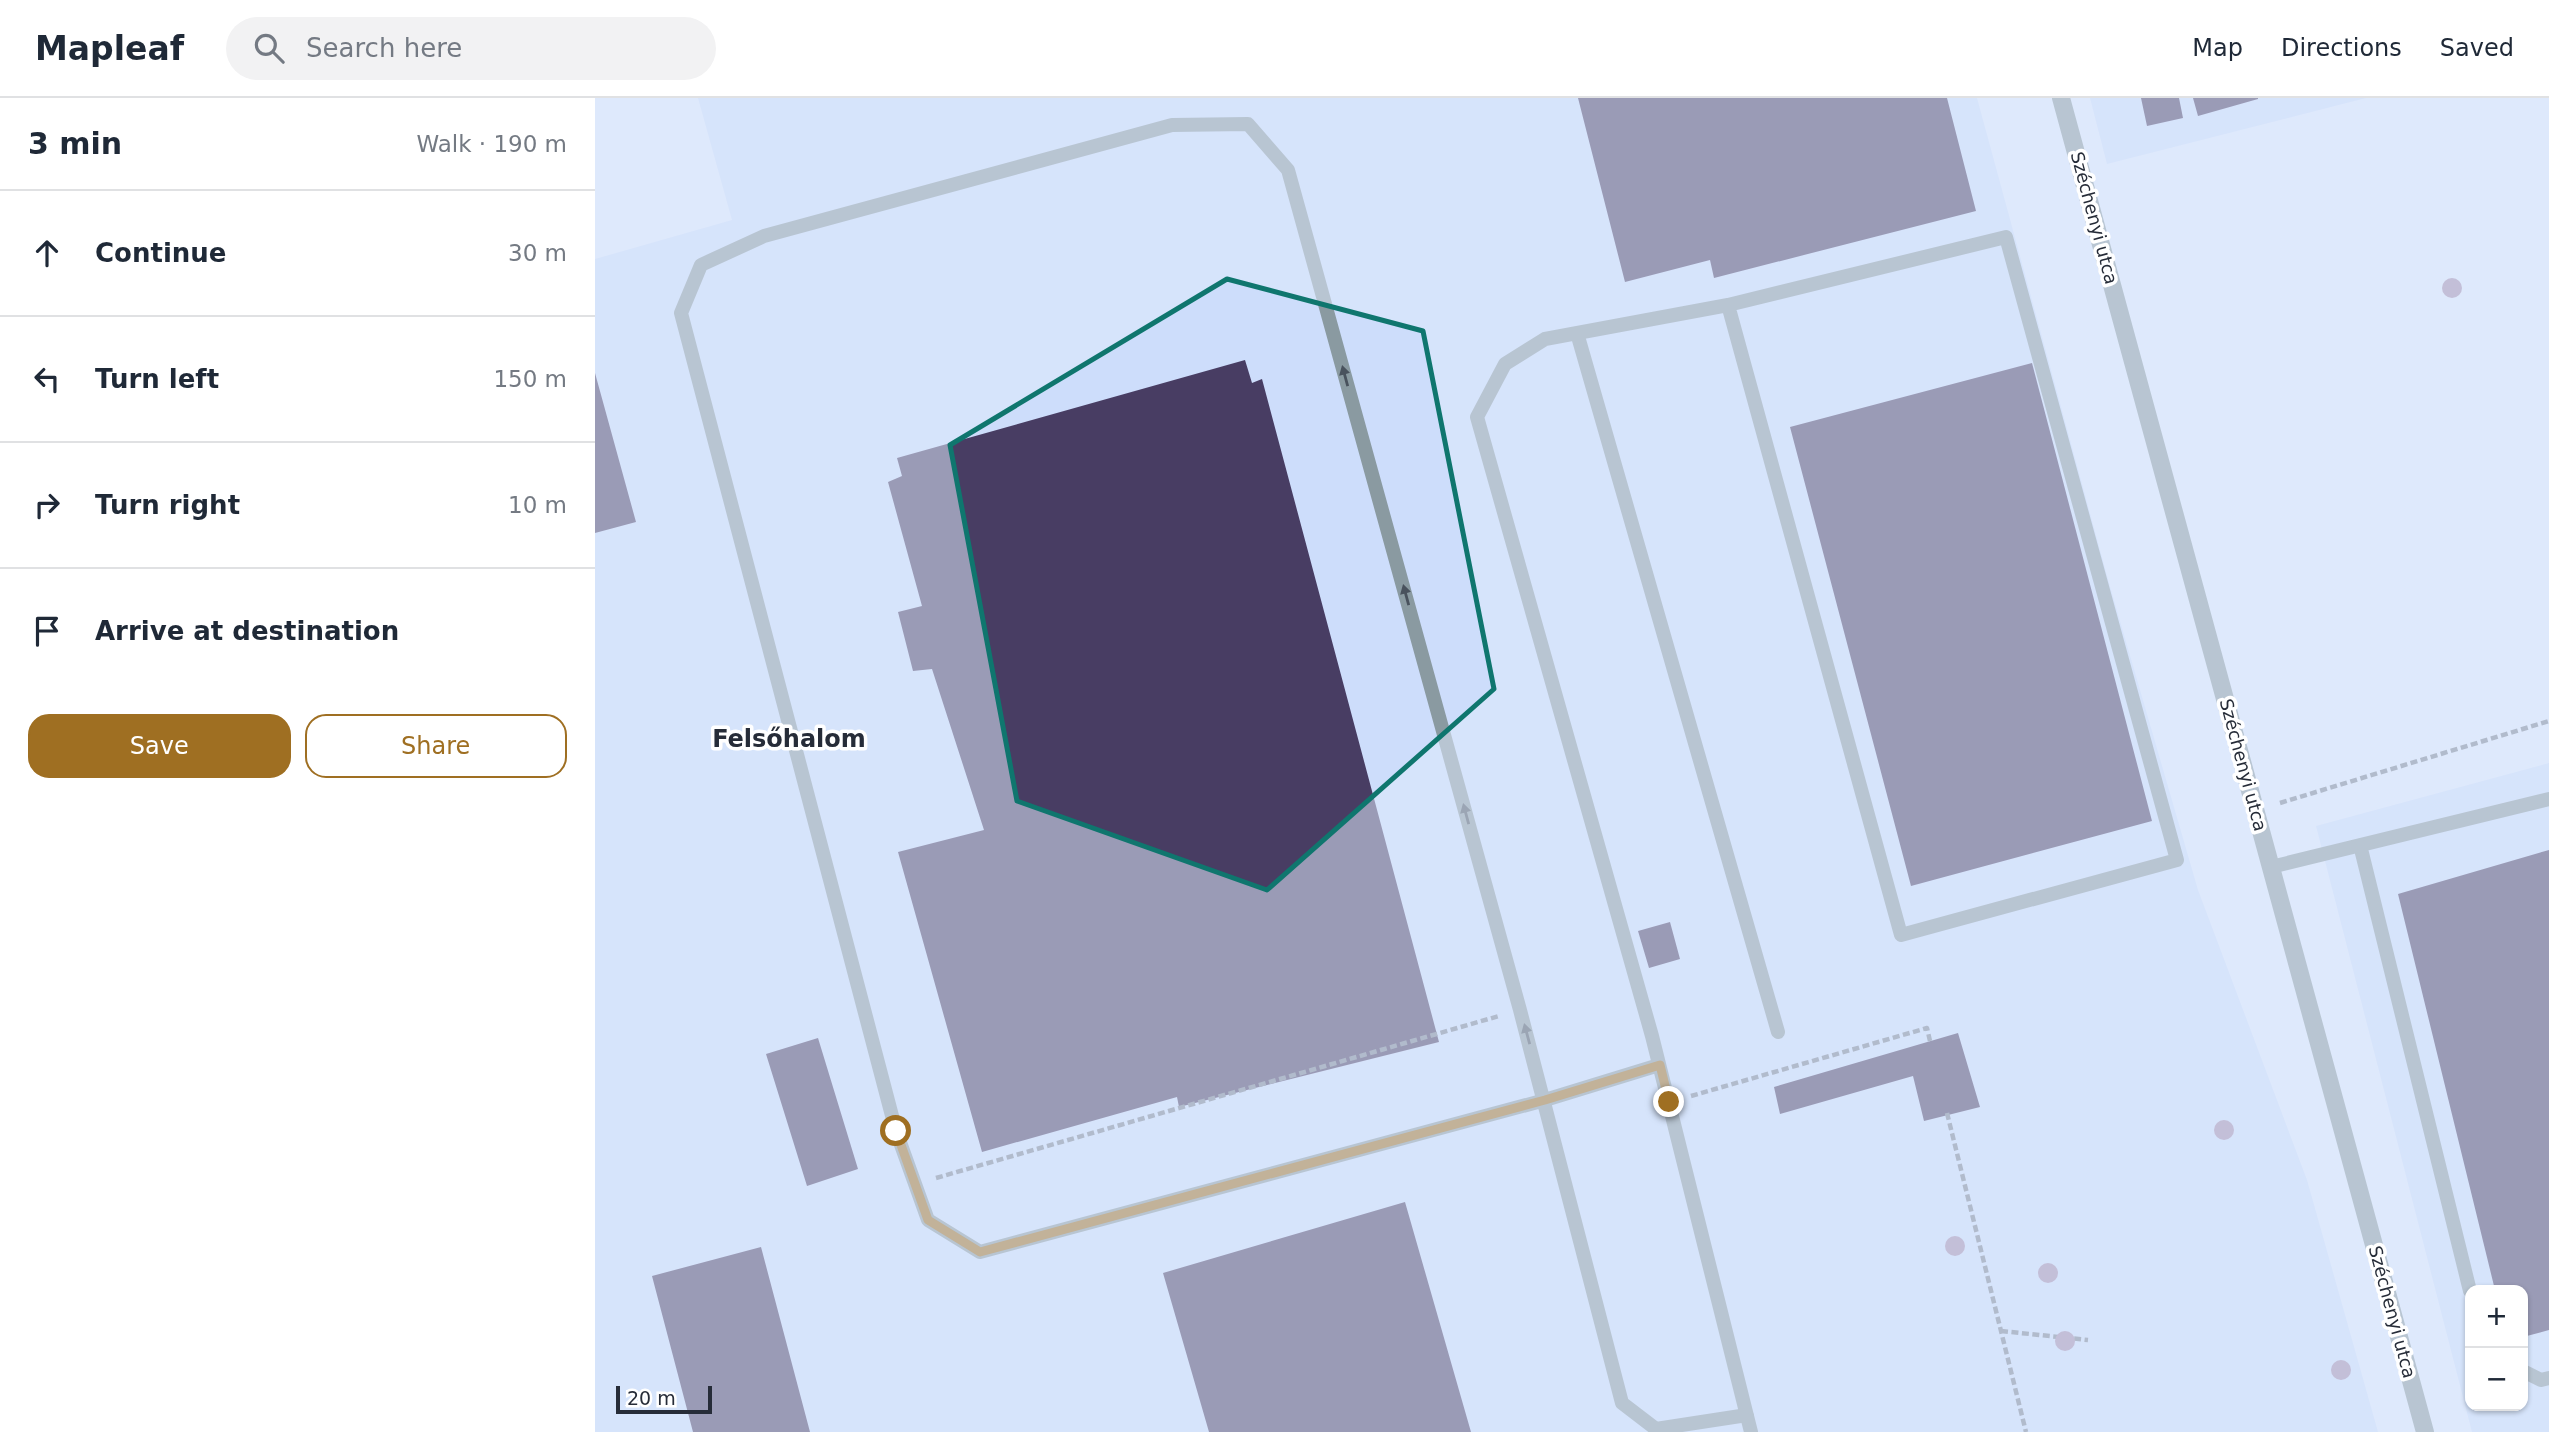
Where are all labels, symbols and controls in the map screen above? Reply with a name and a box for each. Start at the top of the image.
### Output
search box [226,17,716,80]
text: Mapleaf [35,29,184,68]
icon: search [250,29,288,67]
text: Search here [306,33,462,63]
text: Map [2192,34,2243,62]
text: Directions [2281,34,2402,62]
text: Saved [2440,34,2514,62]
text: 3 min [28,126,122,161]
text: Walk · 190 m [416,131,567,157]
street label: Széchenyi utca [2067,149,2122,287]
icon: ahead [28,234,66,272]
text: Continue [95,238,226,268]
text: 30 m [508,240,567,266]
icon: left [28,360,66,398]
text: Turn left [95,364,219,394]
one-way arrow [1339,365,1350,387]
text: 150 m [493,366,567,392]
icon: right [28,486,66,524]
text: Turn right [95,490,240,520]
text: 10 m [508,492,567,518]
one-way arrow [1400,584,1411,606]
icon: arrive [28,612,66,650]
text: Arrive at destination [95,616,399,646]
street label: Széchenyi utca [2216,696,2271,834]
button: Save [28,714,291,778]
button: Share [305,714,567,778]
district label: Felsőhalom [712,725,866,753]
one-way arrow [1461,804,1471,825]
one-way arrow [1521,1023,1532,1045]
route end [1653,1086,1684,1117]
route start [880,1115,911,1146]
street label: Széchenyi utca [2365,1243,2420,1381]
map controls [2465,1285,2528,1411]
button: + [2465,1285,2528,1348]
button: − [2465,1348,2528,1411]
scale bar [616,1383,712,1415]
text: 20 m [627,1387,676,1409]

